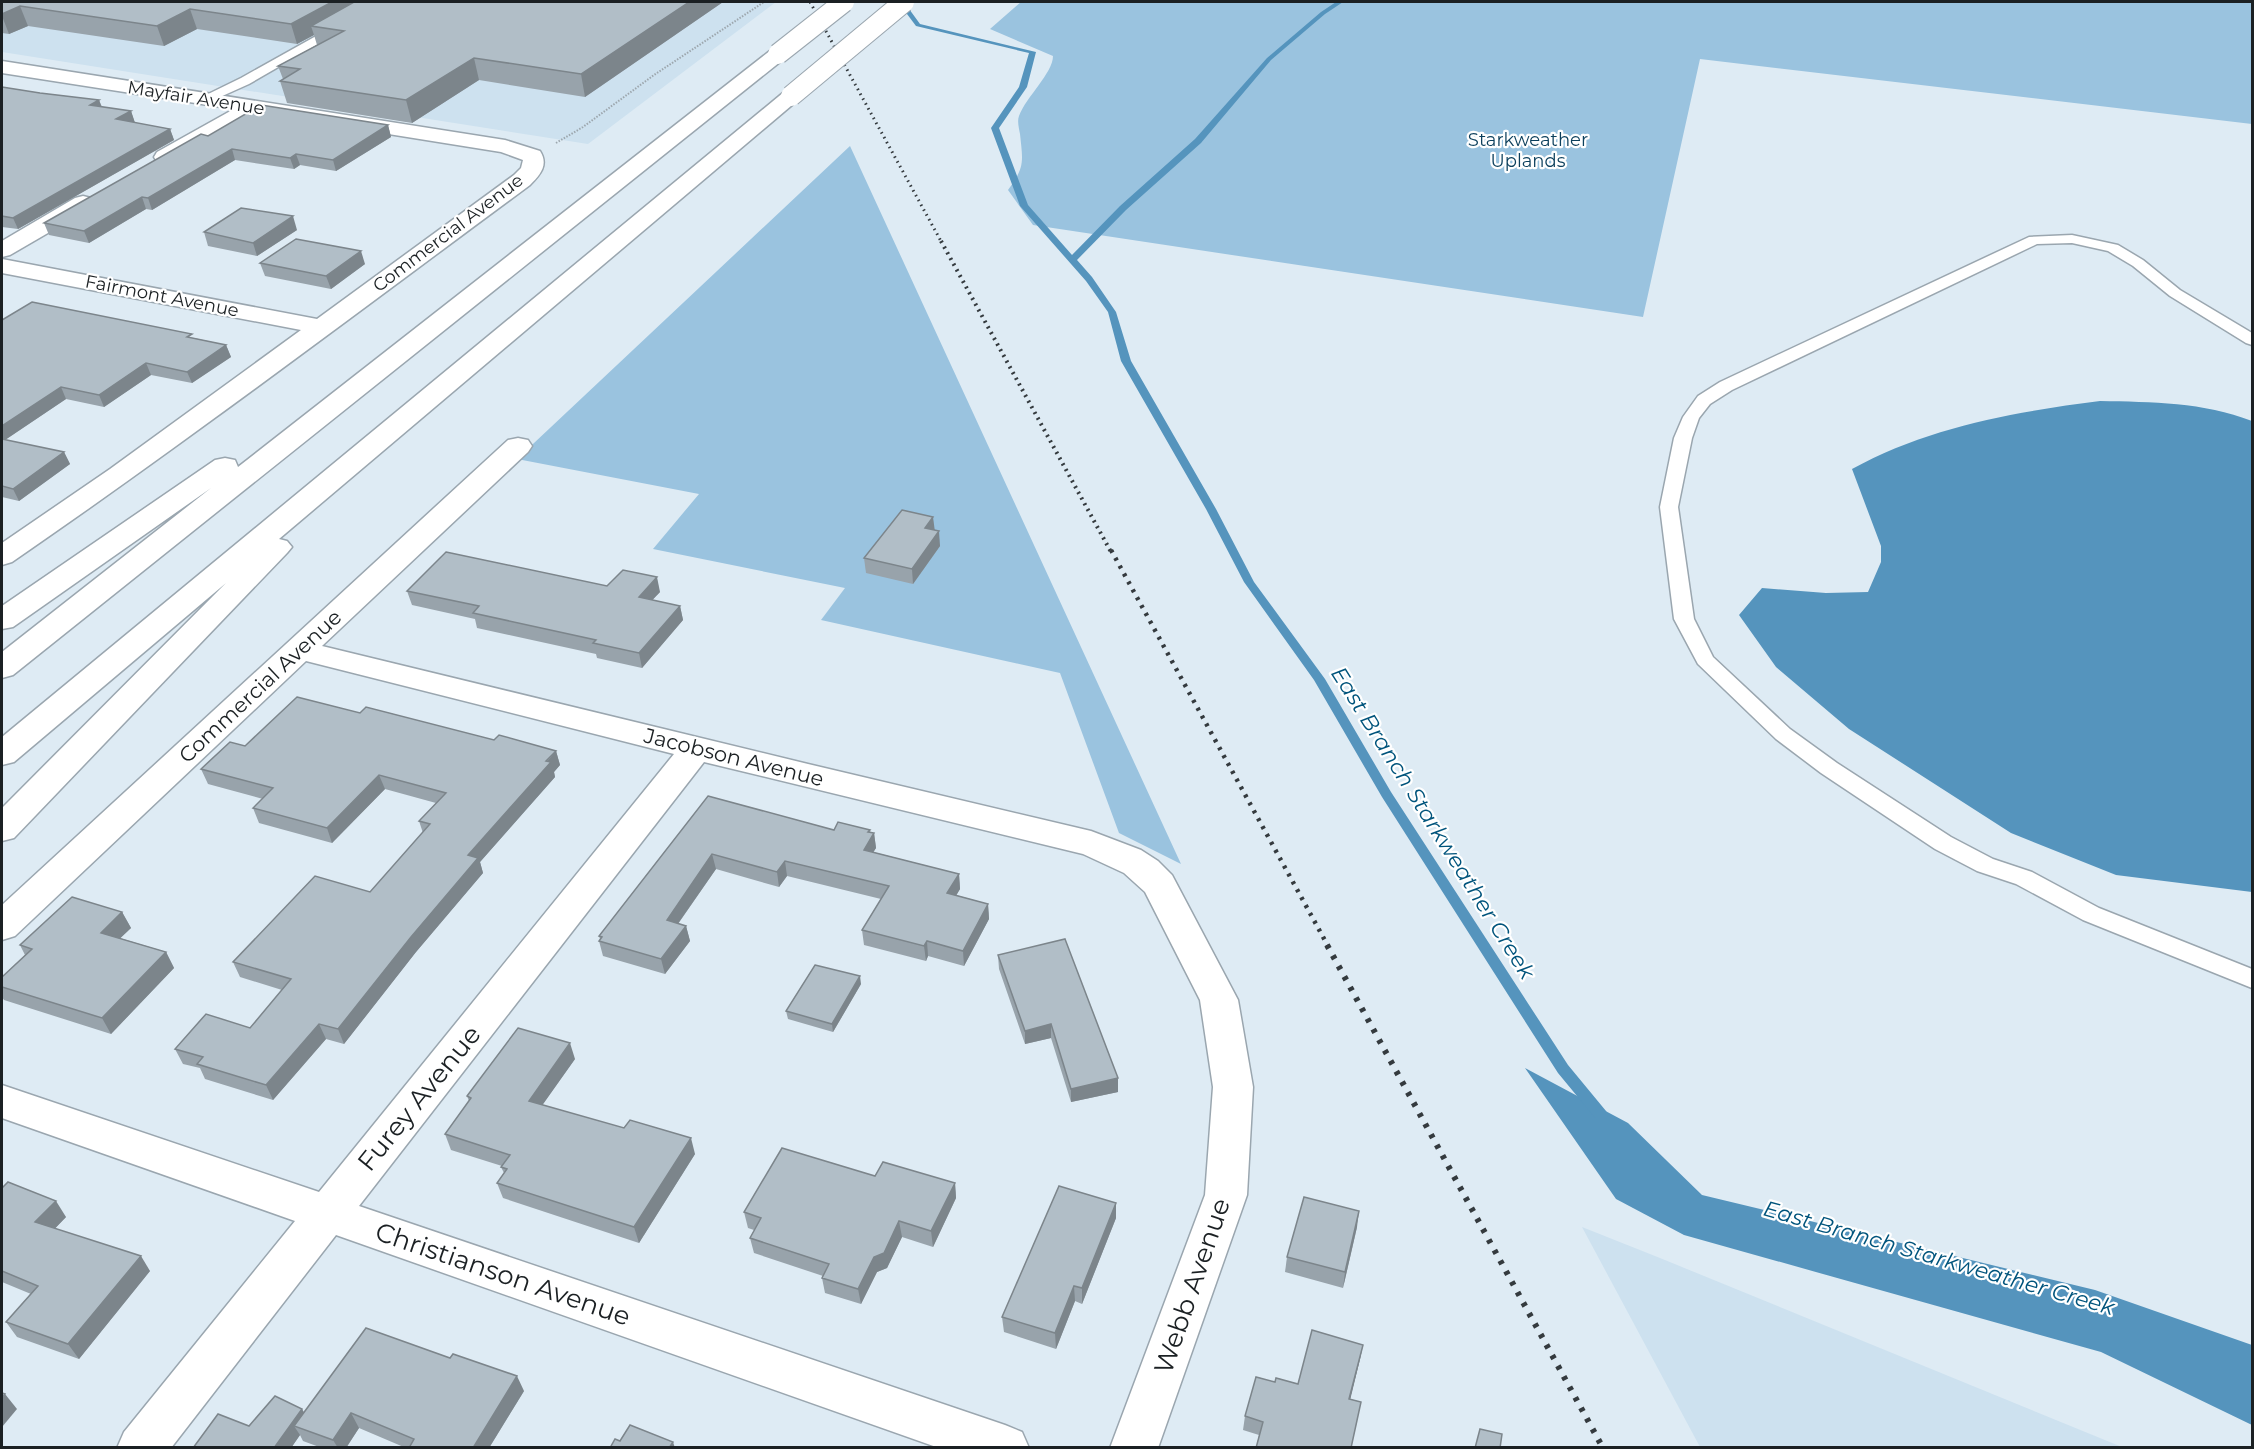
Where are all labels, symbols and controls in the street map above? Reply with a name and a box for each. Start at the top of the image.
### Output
street label: Mayfair Avenue [126,76,266,120]
park label: Starkweather Uplands [1468,129,1588,172]
street label: Commercial Avenue [368,169,528,297]
street label: Fairmont Avenue [83,270,241,322]
street label: Commercial Avenue [174,604,346,768]
water label: East Branch Starkweather Creek [1325,662,1541,985]
street label: Jacobson Avenue [641,722,826,791]
street label: Furey Avenue [351,1019,487,1177]
street label: Webb Avenue [1147,1194,1237,1378]
water label: East Branch Starkweather Creek [1760,1195,2118,1321]
street label: Christianson Avenue [371,1215,635,1333]

